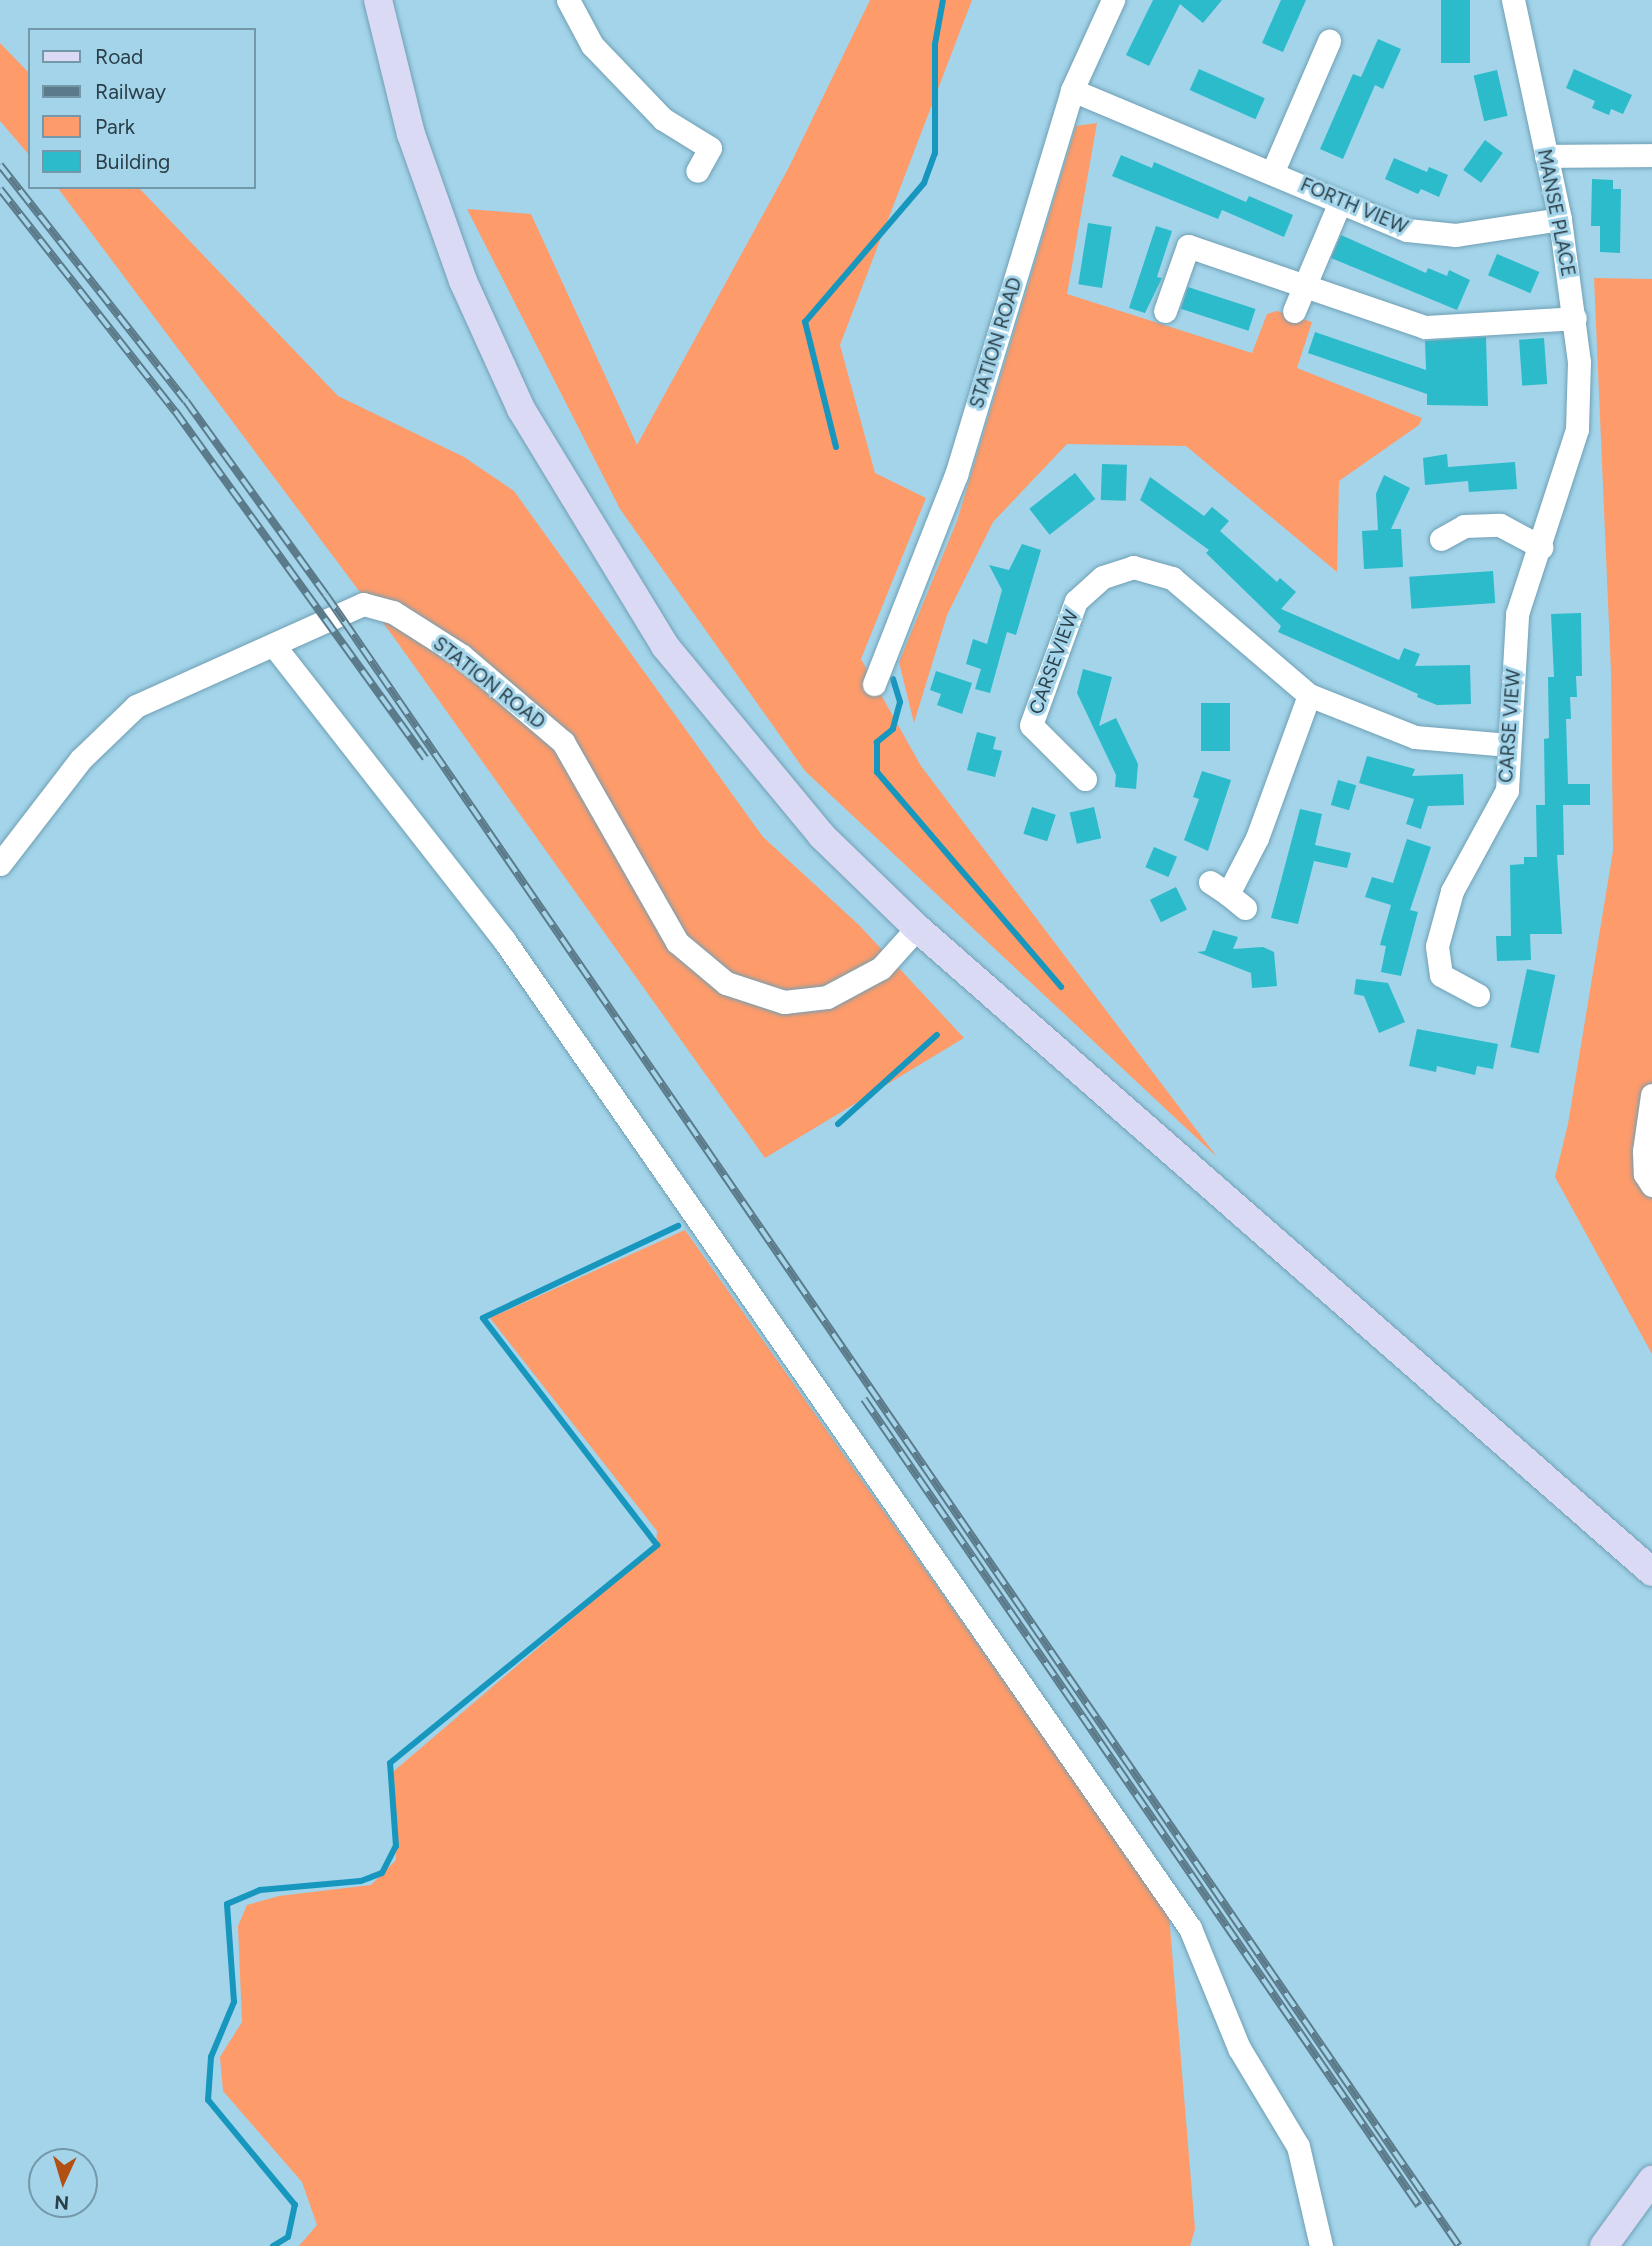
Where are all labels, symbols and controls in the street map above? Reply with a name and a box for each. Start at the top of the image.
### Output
legend [28,28,256,189]
text: Road [95,44,143,69]
text: Railway [95,79,166,104]
text: Park [95,114,135,139]
street label: MANSE PLACE [1532,147,1580,279]
text: Building [95,149,170,174]
street label: FORTH VIEW [1297,173,1411,239]
street label: STATION ROAD [965,275,1027,411]
street label: CARSEVIEW [1025,607,1083,717]
street label: STATION ROAD [428,632,550,734]
street label: CARSE VIEW [1495,668,1525,784]
north arrow [28,2148,98,2218]
text: N [54,2190,70,2214]

